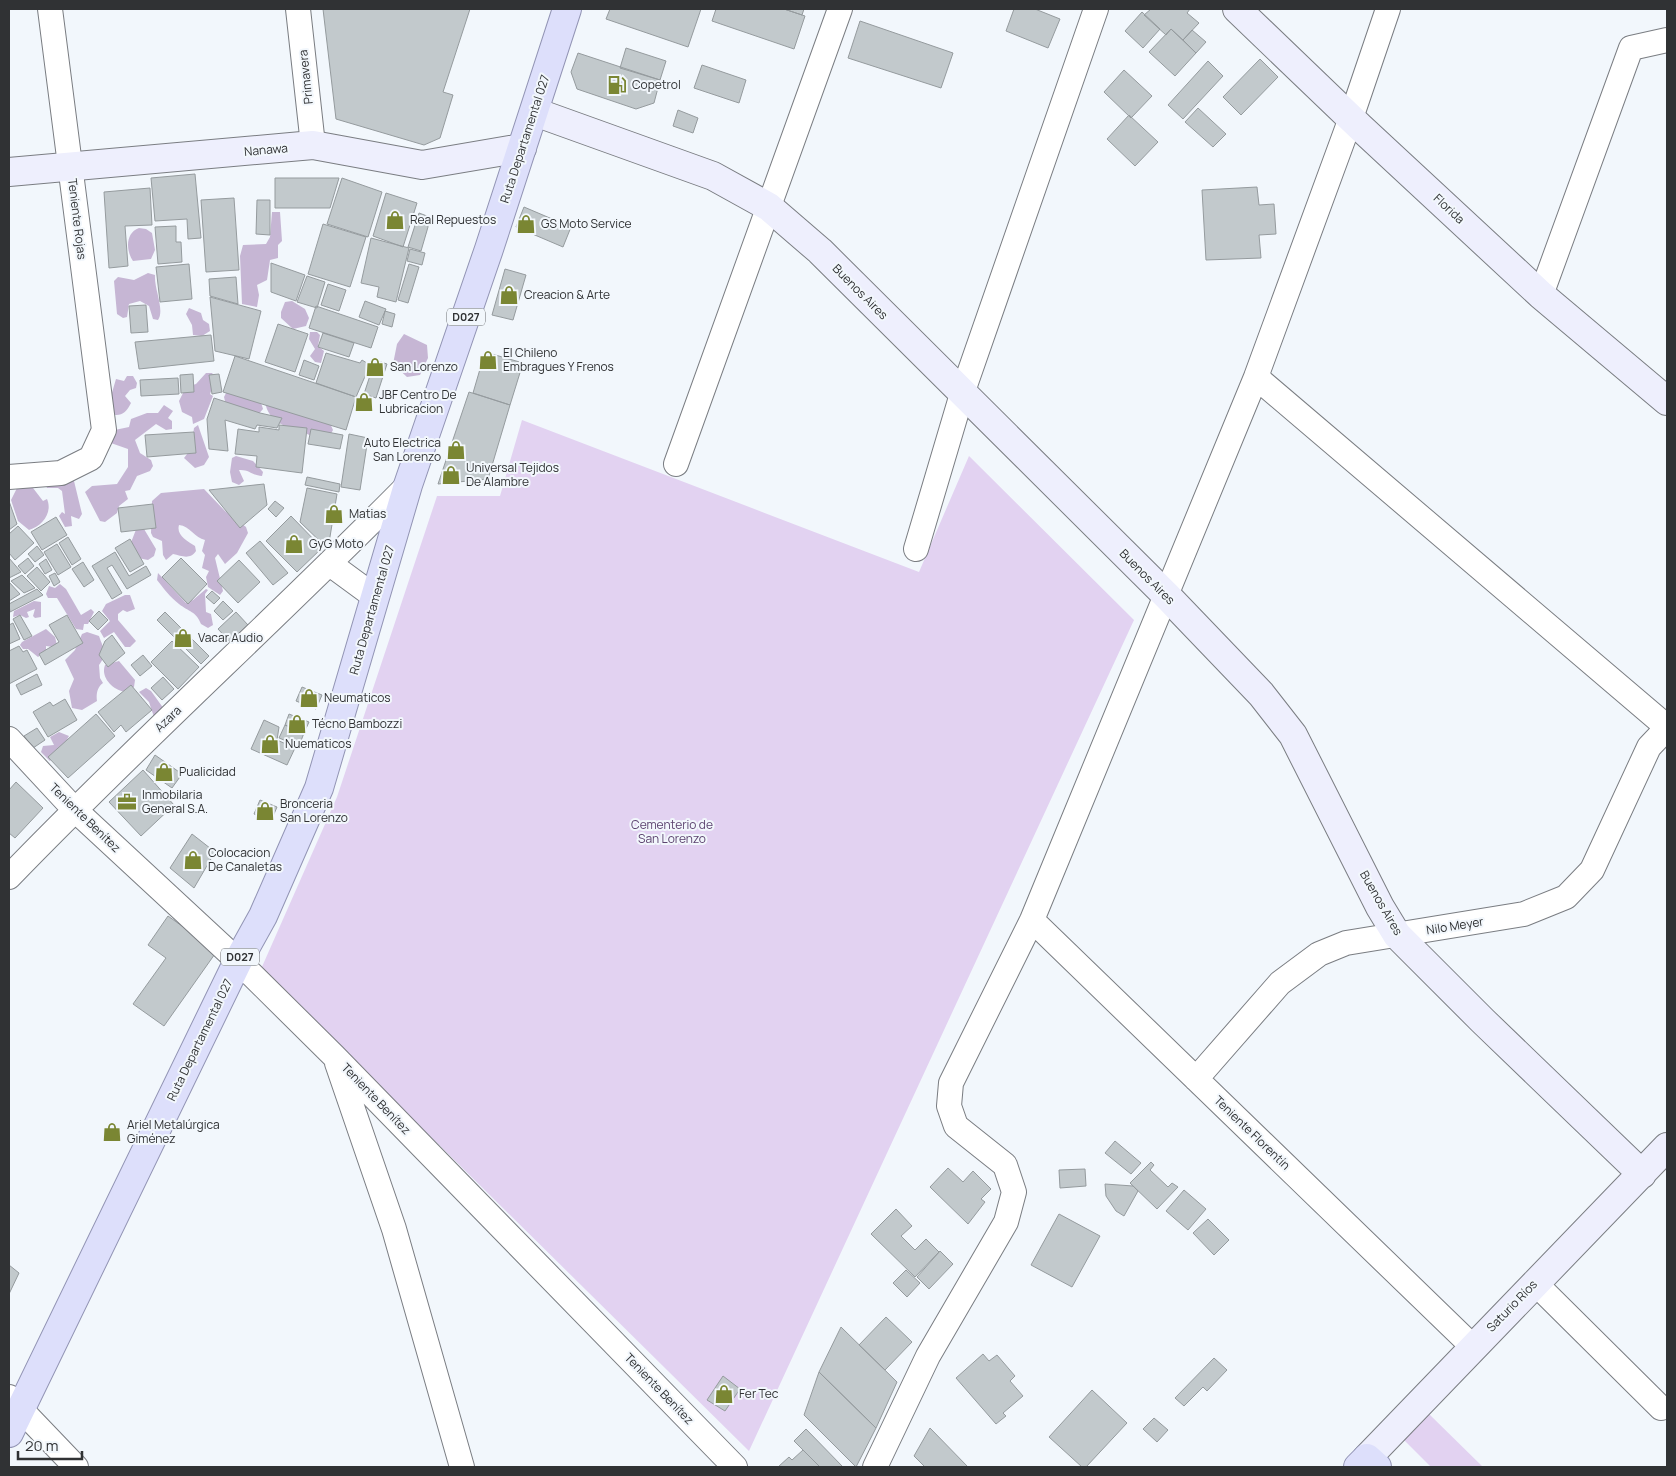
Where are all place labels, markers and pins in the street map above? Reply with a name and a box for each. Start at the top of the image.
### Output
fuel station icon: Copetrol [606,74,628,96]
place label: Copetrol [632,76,681,93]
shop icon: Real Repuestos [384,209,406,231]
place label: Real Repuestos [410,211,496,228]
shop icon: GS Moto Service [515,213,537,235]
place label: GS Moto Service [541,215,632,232]
shop icon: Creacion & Arte [498,284,520,306]
place label: Creacion & Arte [524,286,610,303]
place label: El Chileno Embragues Y Frenos [503,344,614,375]
shop icon: El Chileno Embragues Y Frenos [477,349,499,371]
shop icon: San Lorenzo [364,356,386,378]
place label: San Lorenzo [390,358,458,375]
place label: JBF Centro De Lubricacion [379,386,457,417]
shop icon: JBF Centro De Lubricacion [353,391,375,413]
place label: Auto Electrica San Lorenzo [364,434,441,465]
shop icon: Auto Electrica San Lorenzo [445,439,467,461]
place label: Universal Tejidos De Alambre [466,459,559,490]
shop icon: Universal Tejidos De Alambre [440,464,462,486]
shop icon: Matias [323,503,345,525]
place label: Matias [349,505,386,522]
shop icon: GyG Moto [283,533,305,555]
place label: GyG Moto [309,535,364,552]
shop icon: Vacar Audio [172,627,194,649]
place label: Vacar Audio [198,629,263,646]
shop icon: Neumaticos [298,687,320,709]
place label: Neumaticos [324,689,391,706]
shop icon: Técno Bambozzi [286,713,308,735]
place label: Técno Bambozzi [312,715,402,732]
shop icon: Nuematicos [259,733,281,755]
place label: Nuematicos [285,735,351,752]
shop icon: Pualicidad [153,761,175,783]
place label: Pualicidad [179,763,236,780]
place label: Inmobilaria General S.A. [142,786,208,817]
office icon: Inmobilaria General S.A. [116,791,138,813]
place label: Bronceria San Lorenzo [280,795,348,826]
shop icon: Bronceria San Lorenzo [254,800,276,822]
place label: Colocacion De Canaletas [208,844,282,875]
shop icon: Colocacion De Canaletas [182,849,204,871]
place label: Ariel Metalúrgica Giménez [127,1116,220,1147]
shop icon: Ariel Metalúrgica Giménez [101,1121,123,1143]
shop icon: Fer Tec [713,1383,735,1405]
place label: Fer Tec [739,1385,779,1402]

